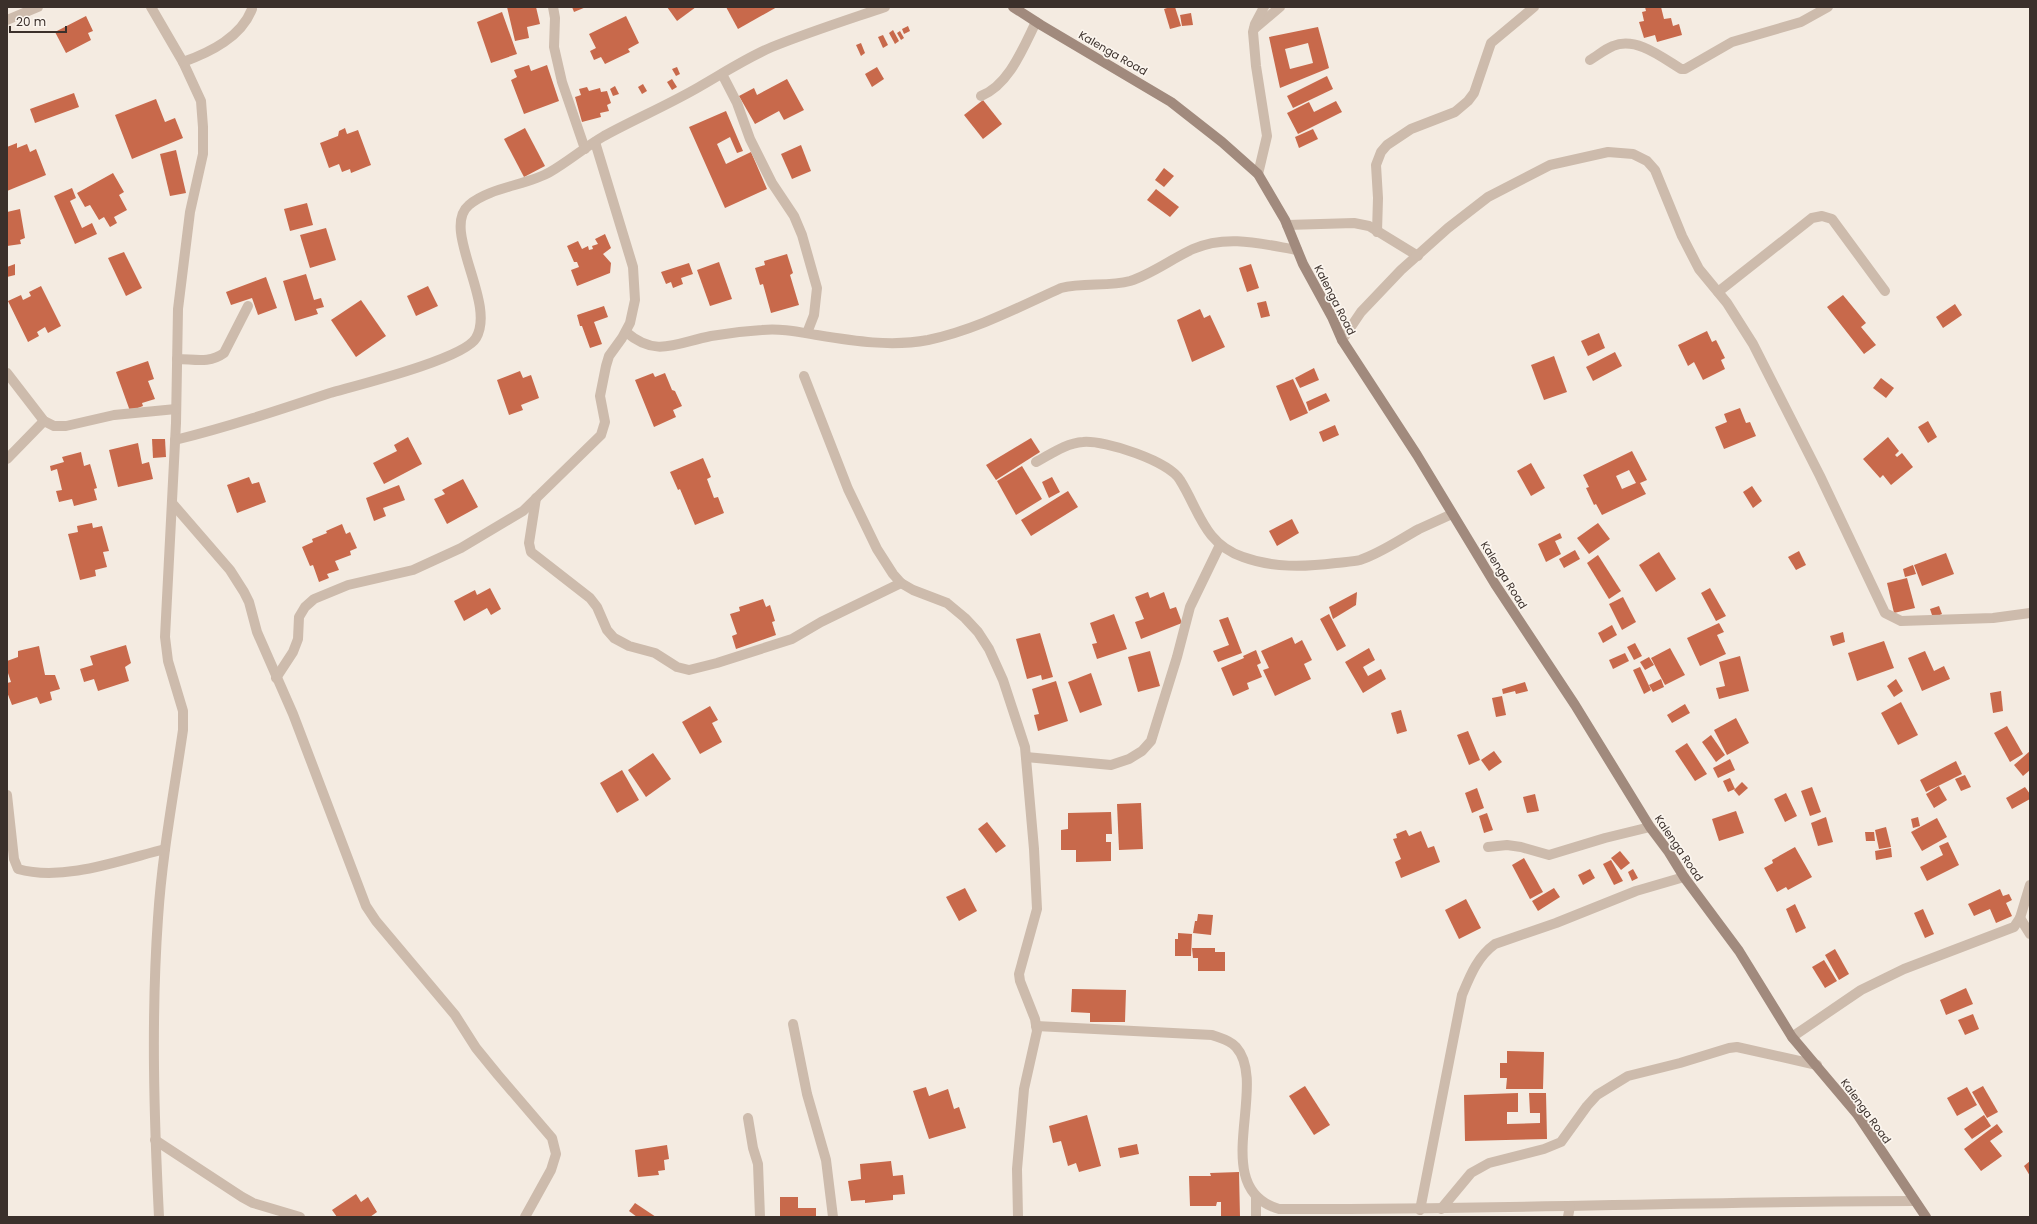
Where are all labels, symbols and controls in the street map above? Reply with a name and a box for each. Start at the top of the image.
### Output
scale bar [10,8,66,34]
text: 20 m [16,13,46,30]
street label: Kalenga Road [1076,27,1150,79]
street label: Kalenga Road [1310,262,1360,338]
street label: Kalenga Road [1477,538,1531,612]
street label: Kalenga Road [1651,812,1707,884]
street label: Kalenga Road [1837,1075,1895,1147]

